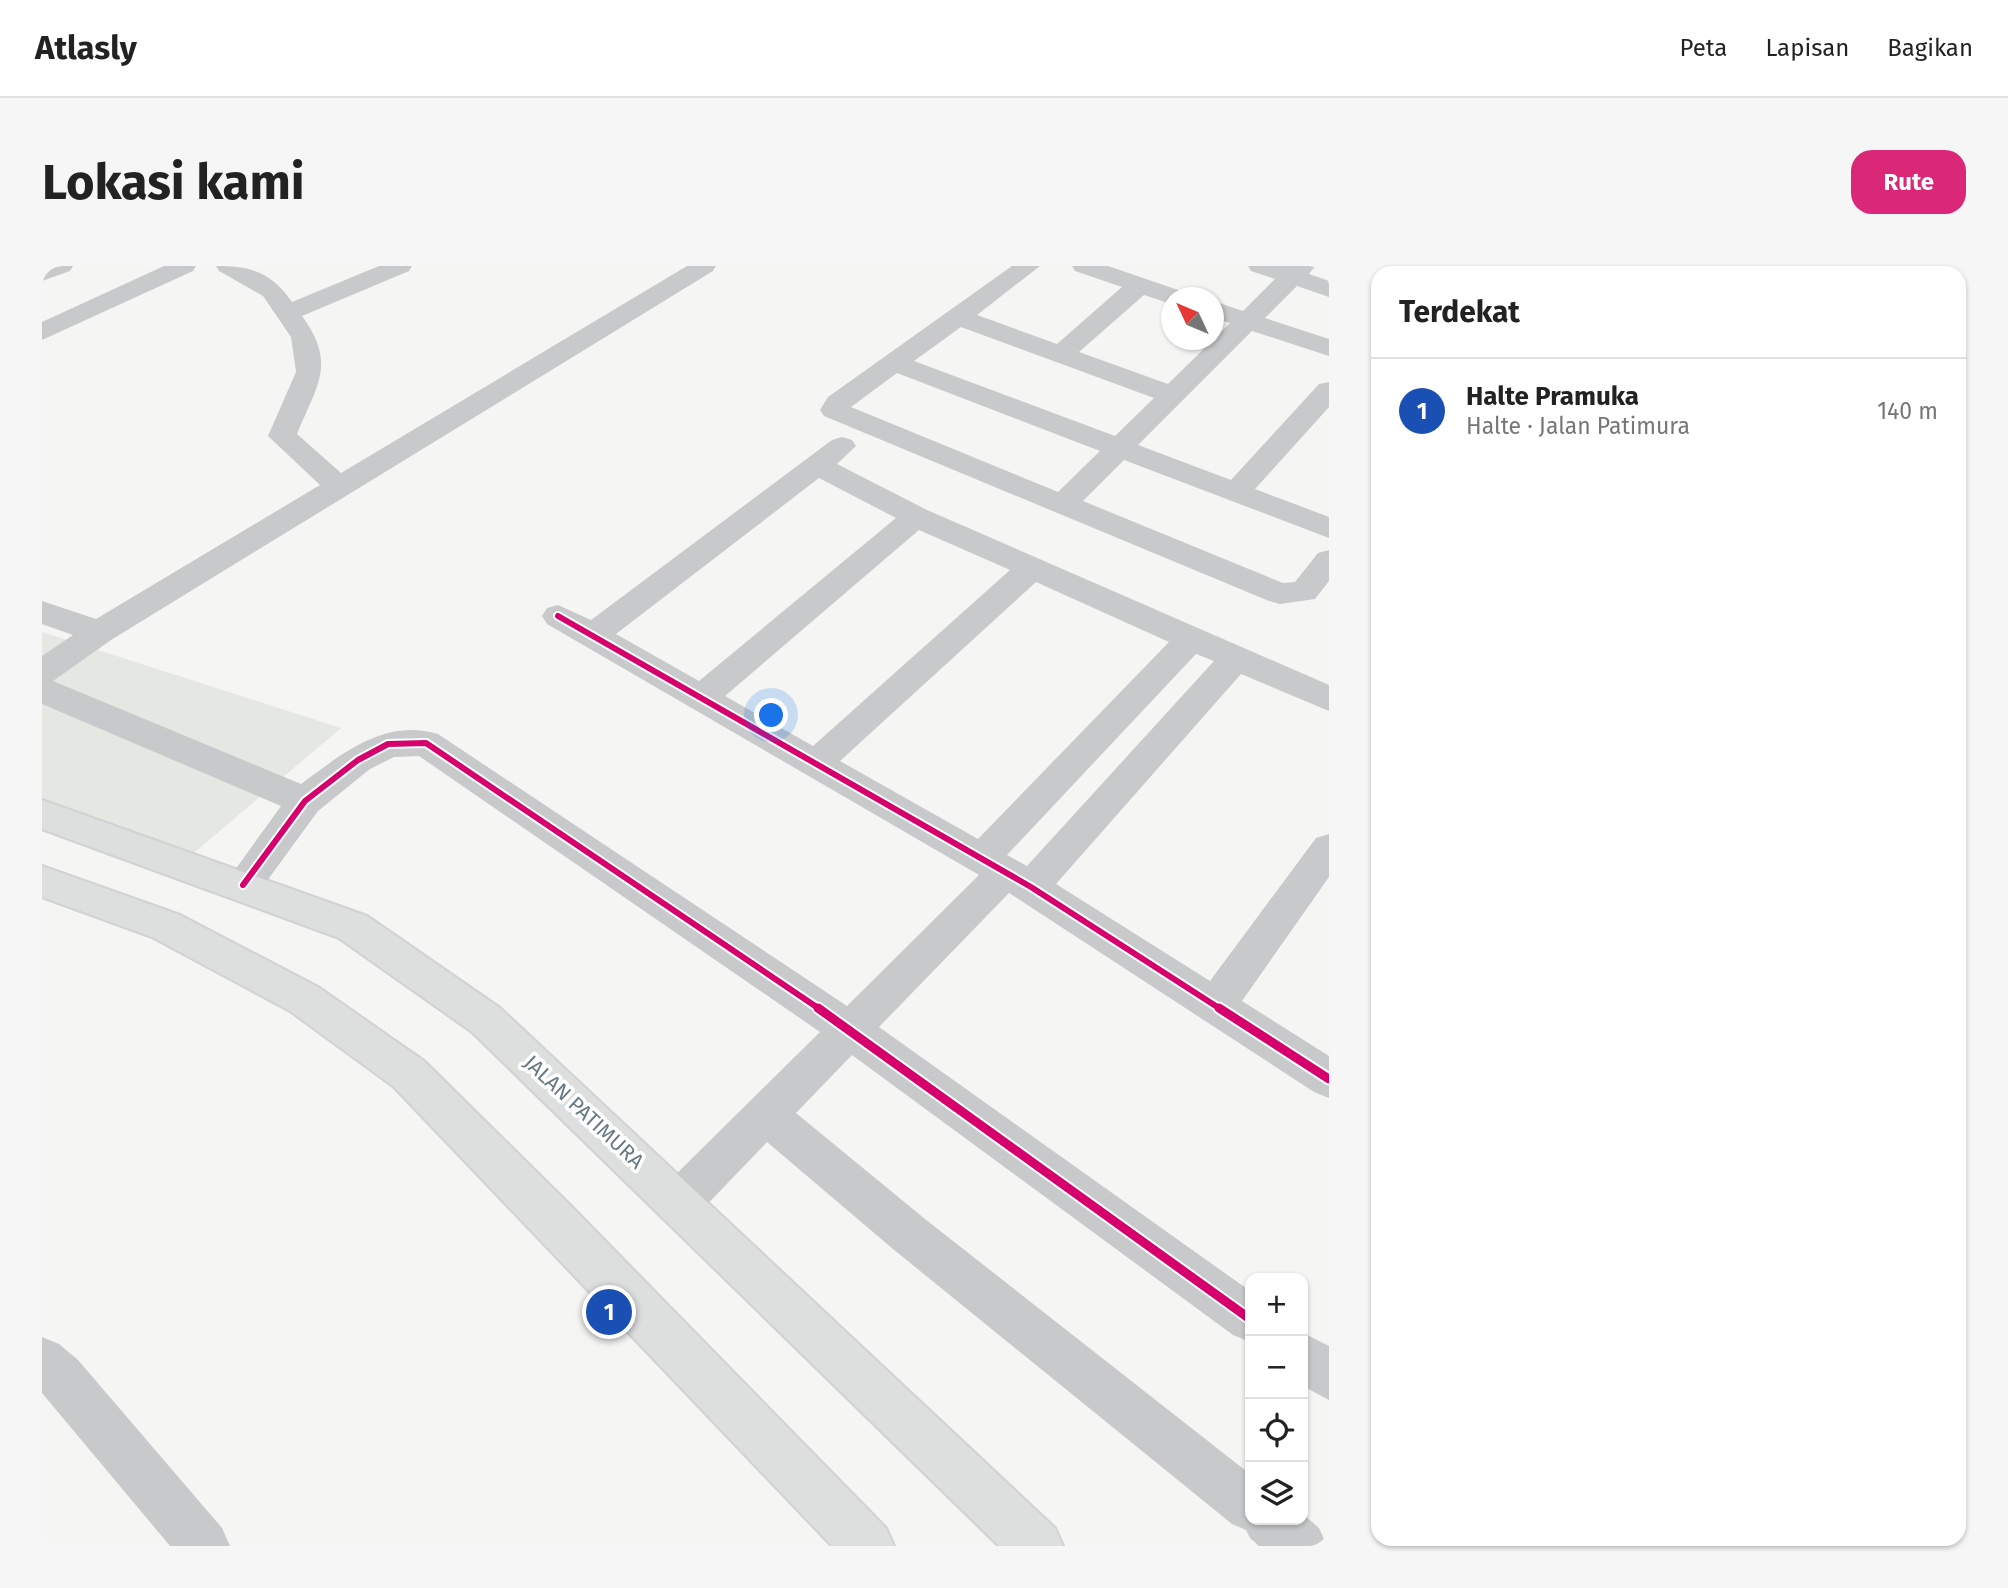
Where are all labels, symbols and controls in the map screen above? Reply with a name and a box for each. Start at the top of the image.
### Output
text: Atlasly [35,28,137,68]
text: Peta [1680,34,1727,62]
text: Lapisan [1765,34,1849,62]
text: Bagikan [1887,34,1973,62]
button: Rute [1851,150,1966,214]
text: Lokasi kami [42,153,305,212]
north arrow [1161,287,1224,350]
text: Terdekat [1399,294,1520,330]
text: Halte Pramuka [1466,381,1639,412]
text: 1 [1417,397,1427,425]
text: 140 m [1877,397,1938,425]
text: Halte · Jalan Patimura [1466,412,1690,440]
your location [754,698,788,732]
street label: JALAN PATIMURA [519,1050,649,1174]
map controls [1245,1273,1308,1525]
button: + [1245,1273,1308,1336]
pin: 1 [586,1286,632,1338]
button: − [1245,1336,1308,1399]
button: locate [1245,1399,1308,1462]
button: layers [1245,1462,1308,1525]

